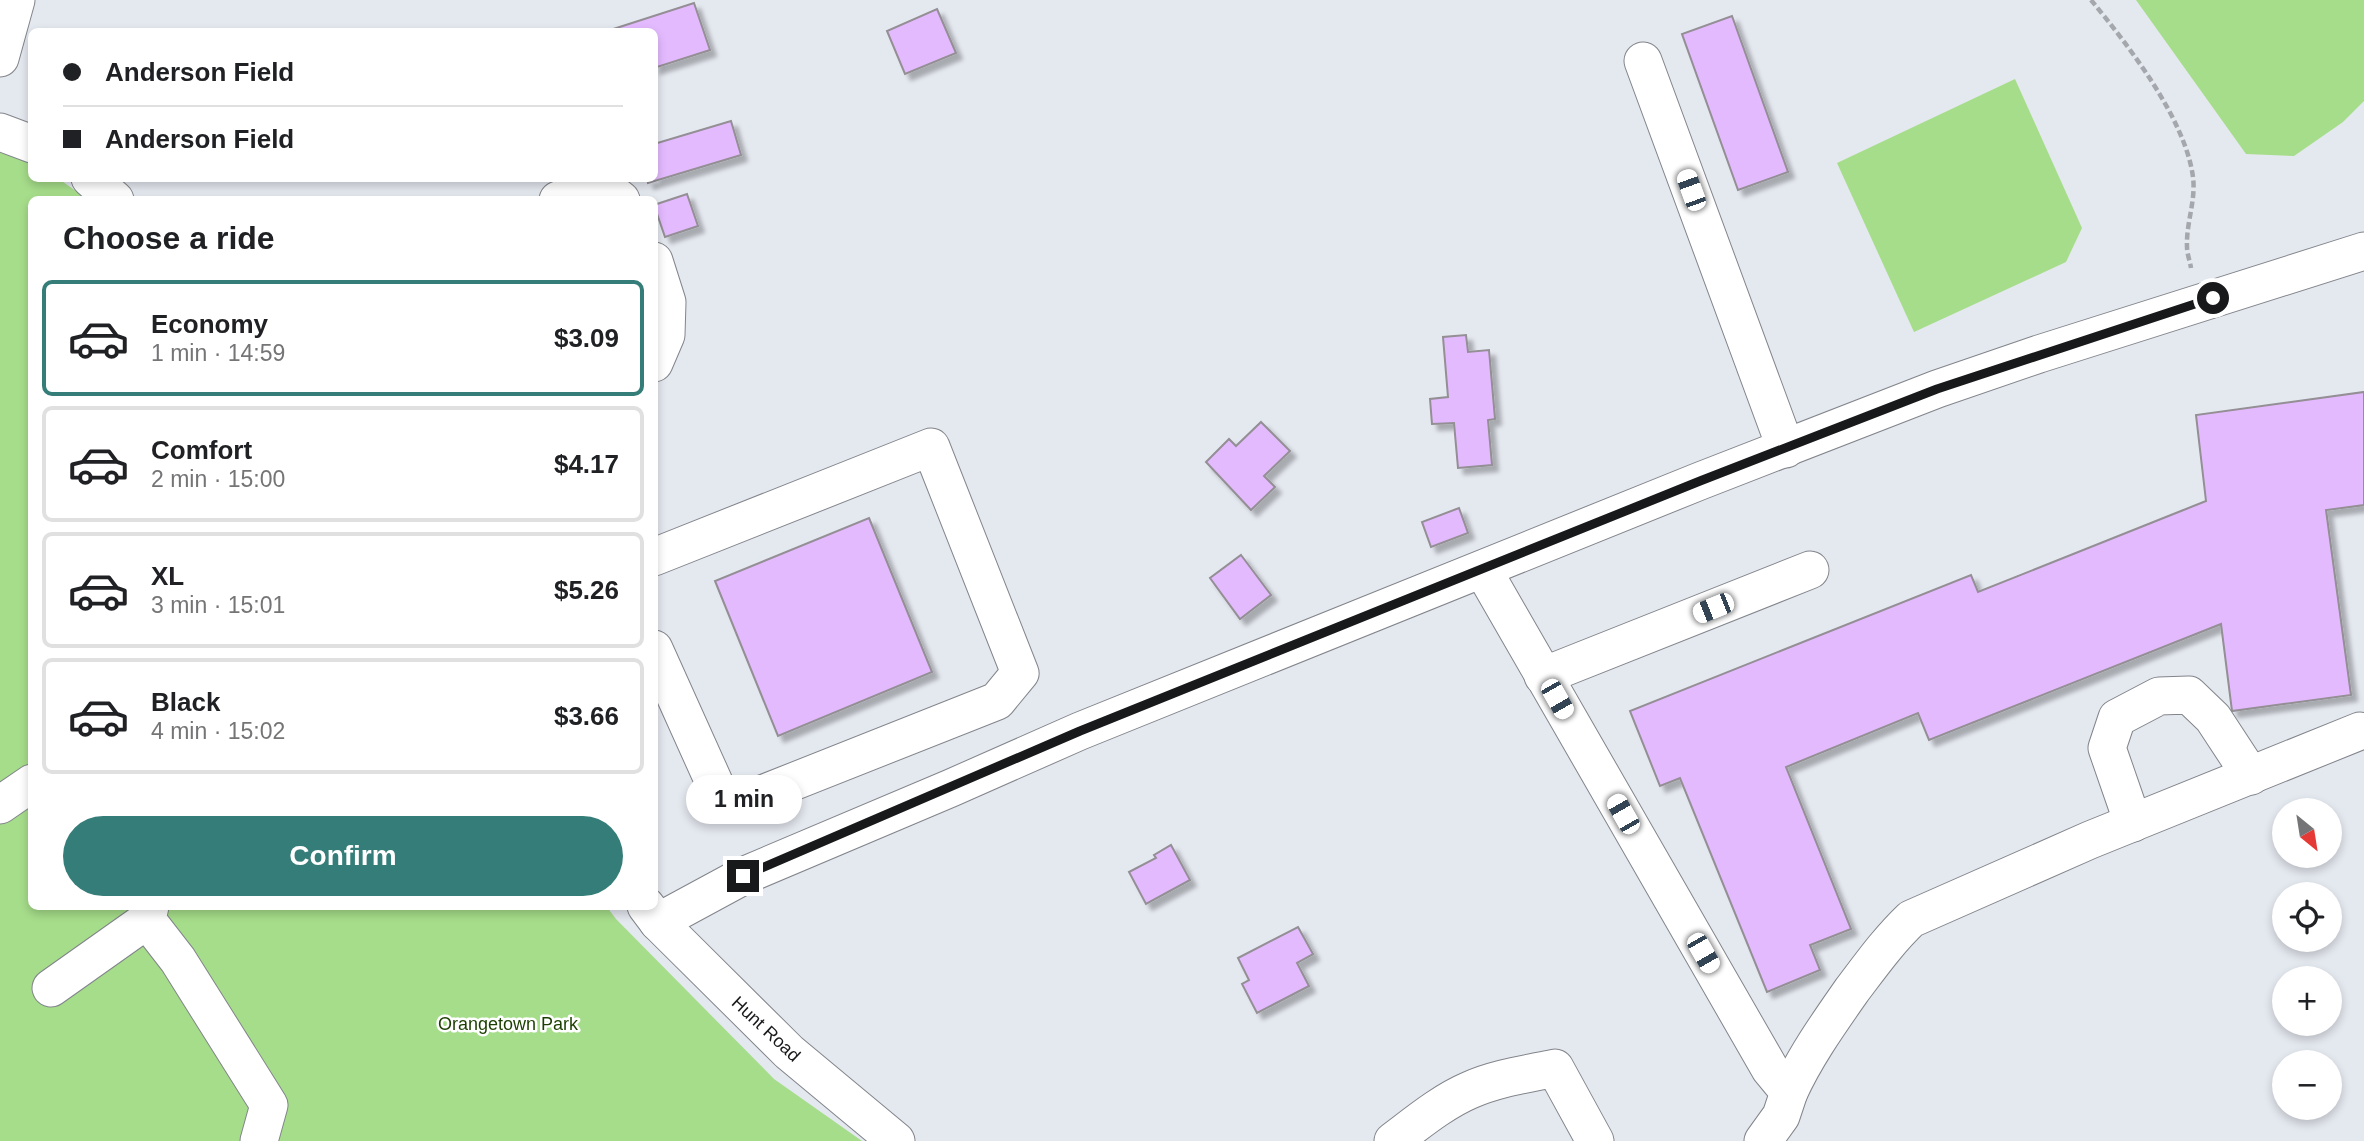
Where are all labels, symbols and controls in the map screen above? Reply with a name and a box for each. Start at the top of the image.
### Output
text: Anderson Field [105,57,294,87]
text: Anderson Field [105,124,294,154]
car [1674,167,1709,213]
text: Choose a ride [63,220,275,256]
route start [2197,282,2229,314]
icon: car [67,307,130,370]
text: Economy [151,309,268,339]
text: $3.09 [554,323,619,353]
text: 1 min · 14:59 [151,340,285,366]
icon: car [67,433,130,496]
text: Comfort [151,435,252,465]
text: $4.17 [554,449,619,479]
text: 2 min · 15:00 [151,466,285,492]
icon: car [67,559,130,622]
text: XL [151,561,184,591]
text: $5.26 [554,575,619,605]
car [1690,590,1737,626]
text: 3 min · 15:01 [151,592,285,618]
car [1538,676,1577,722]
icon: car [67,685,130,748]
text: Black [151,687,220,717]
text: $3.66 [554,701,619,731]
text: 4 min · 15:02 [151,718,285,744]
callout: 1 min [685,774,801,824]
text: 1 min [714,786,774,812]
car [1604,791,1643,837]
north arrow [2272,798,2342,868]
map controls [2272,798,2342,1120]
button: Confirm [63,816,623,896]
route end [727,860,759,892]
button: locate [2272,882,2342,952]
car [1684,930,1723,976]
button: + [2272,966,2342,1036]
street label: Hunt Road [728,992,804,1066]
park label: Orangetown Park [438,1014,579,1034]
button: − [2272,1050,2342,1120]

